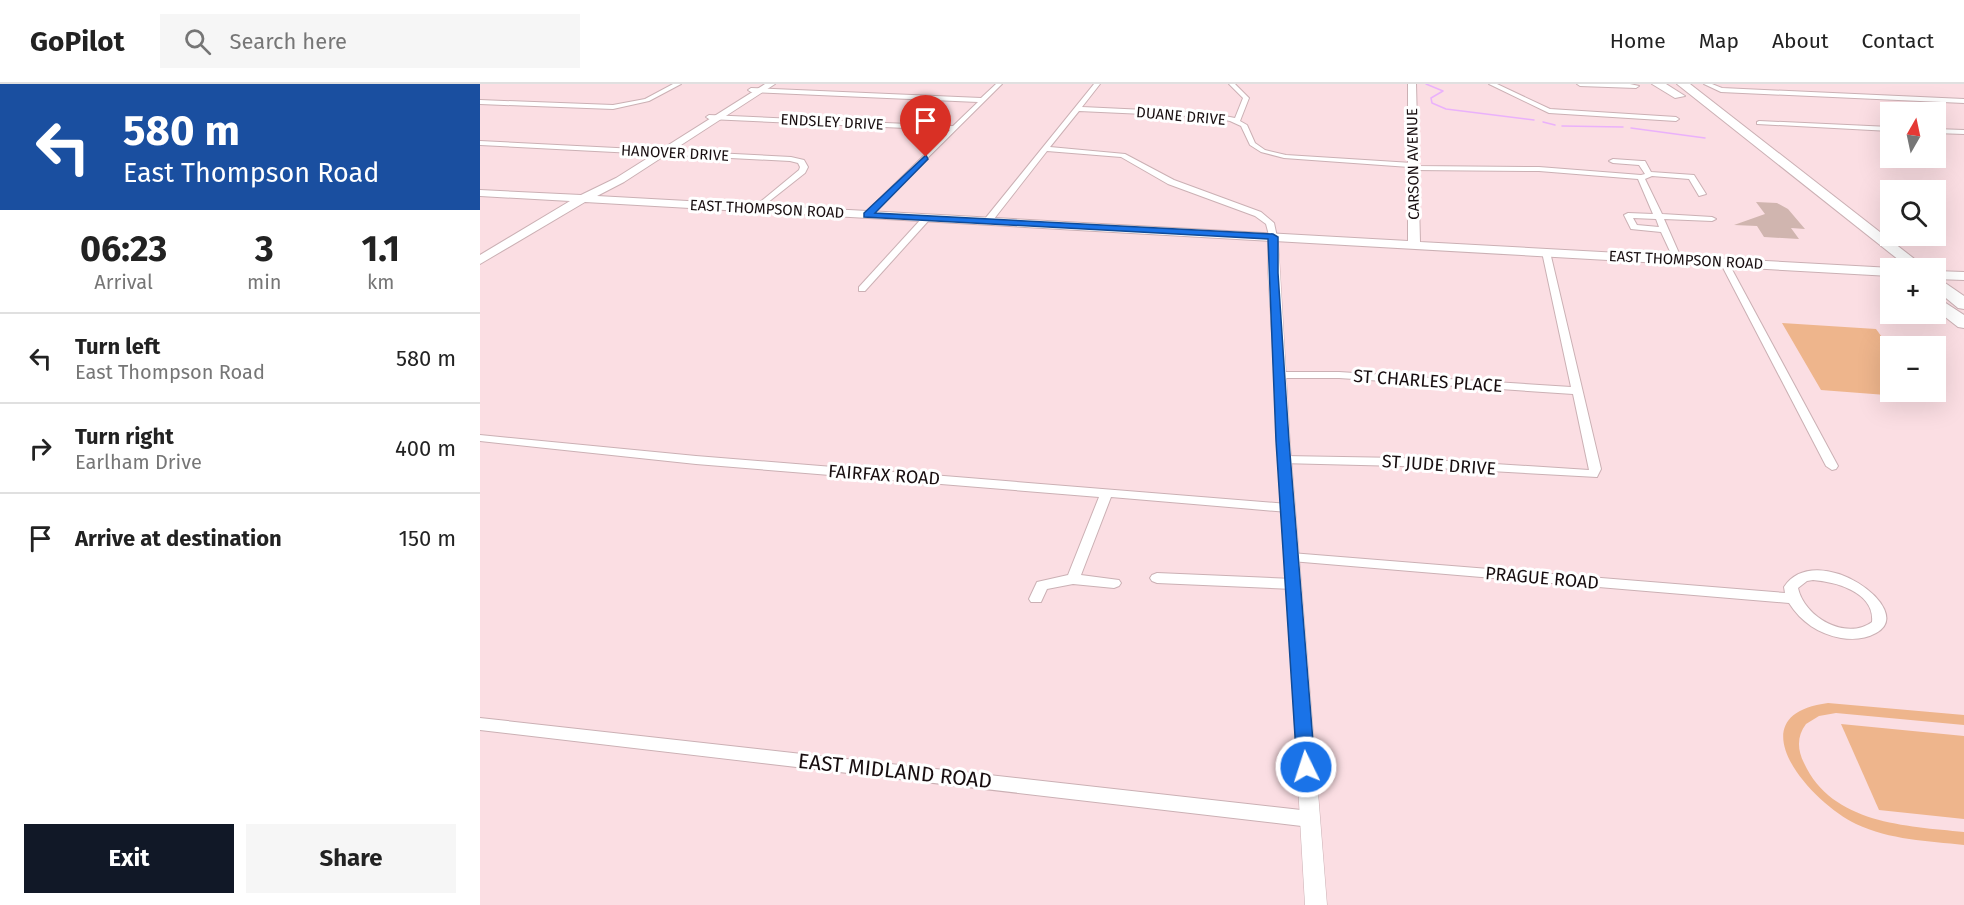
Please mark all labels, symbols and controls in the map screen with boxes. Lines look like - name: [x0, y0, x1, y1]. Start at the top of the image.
- search box: [160, 14, 580, 68]
- text: GoPilot: [30, 25, 124, 58]
- icon: search: [181, 25, 214, 58]
- text: Search here: [229, 28, 347, 55]
- text: Home: [1610, 28, 1666, 54]
- text: Map: [1699, 28, 1739, 54]
- text: About: [1772, 28, 1829, 54]
- text: Contact: [1862, 28, 1934, 54]
- pin: [900, 95, 951, 157]
- north arrow: [1880, 102, 1946, 168]
- map controls: [1880, 102, 1946, 402]
- street label: DUANE DRIVE: [1135, 103, 1227, 129]
- icon: arrive: [909, 104, 942, 137]
- text: 580 m: [123, 106, 240, 156]
- icon: left: [24, 108, 102, 186]
- street label: CARSON AVENUE: [1403, 108, 1423, 220]
- street label: ENDSLEY DRIVE: [780, 110, 884, 134]
- street label: HANOVER DRIVE: [620, 141, 730, 165]
- text: East Thompson Road: [123, 157, 379, 189]
- button: search: [1880, 180, 1946, 246]
- street label: EAST THOMPSON ROAD: [689, 196, 845, 222]
- text: 06:23: [80, 227, 167, 271]
- text: 3: [255, 227, 274, 271]
- text: 1.1: [362, 227, 400, 271]
- street label: EAST THOMPSON ROAD: [1608, 247, 1764, 273]
- button: +: [1880, 258, 1946, 324]
- text: Arrival: [94, 270, 153, 294]
- text: min: [247, 270, 282, 294]
- text: km: [367, 270, 394, 294]
- text: Turn left: [75, 333, 160, 360]
- button: −: [1880, 336, 1946, 402]
- icon: left: [24, 342, 57, 375]
- text: 580 m: [396, 345, 456, 372]
- text: East Thompson Road: [75, 360, 265, 384]
- street label: ST CHARLES PLACE: [1353, 365, 1503, 397]
- text: Turn right: [75, 423, 174, 450]
- icon: right: [24, 432, 57, 465]
- text: 400 m: [395, 435, 456, 462]
- text: Earlham Drive: [75, 450, 202, 474]
- street label: ST JUDE DRIVE: [1381, 450, 1497, 480]
- street label: FAIRFAX ROAD: [827, 460, 941, 490]
- icon: arrive: [24, 522, 57, 555]
- text: Arrive at destination: [75, 525, 282, 552]
- text: 150 m: [398, 525, 456, 552]
- street label: PRAGUE ROAD: [1484, 562, 1600, 594]
- position arrow: [1274, 735, 1338, 799]
- street label: EAST MIDLAND ROAD: [797, 748, 993, 794]
- button: Exit: [24, 824, 234, 893]
- button: Share: [246, 824, 456, 893]

